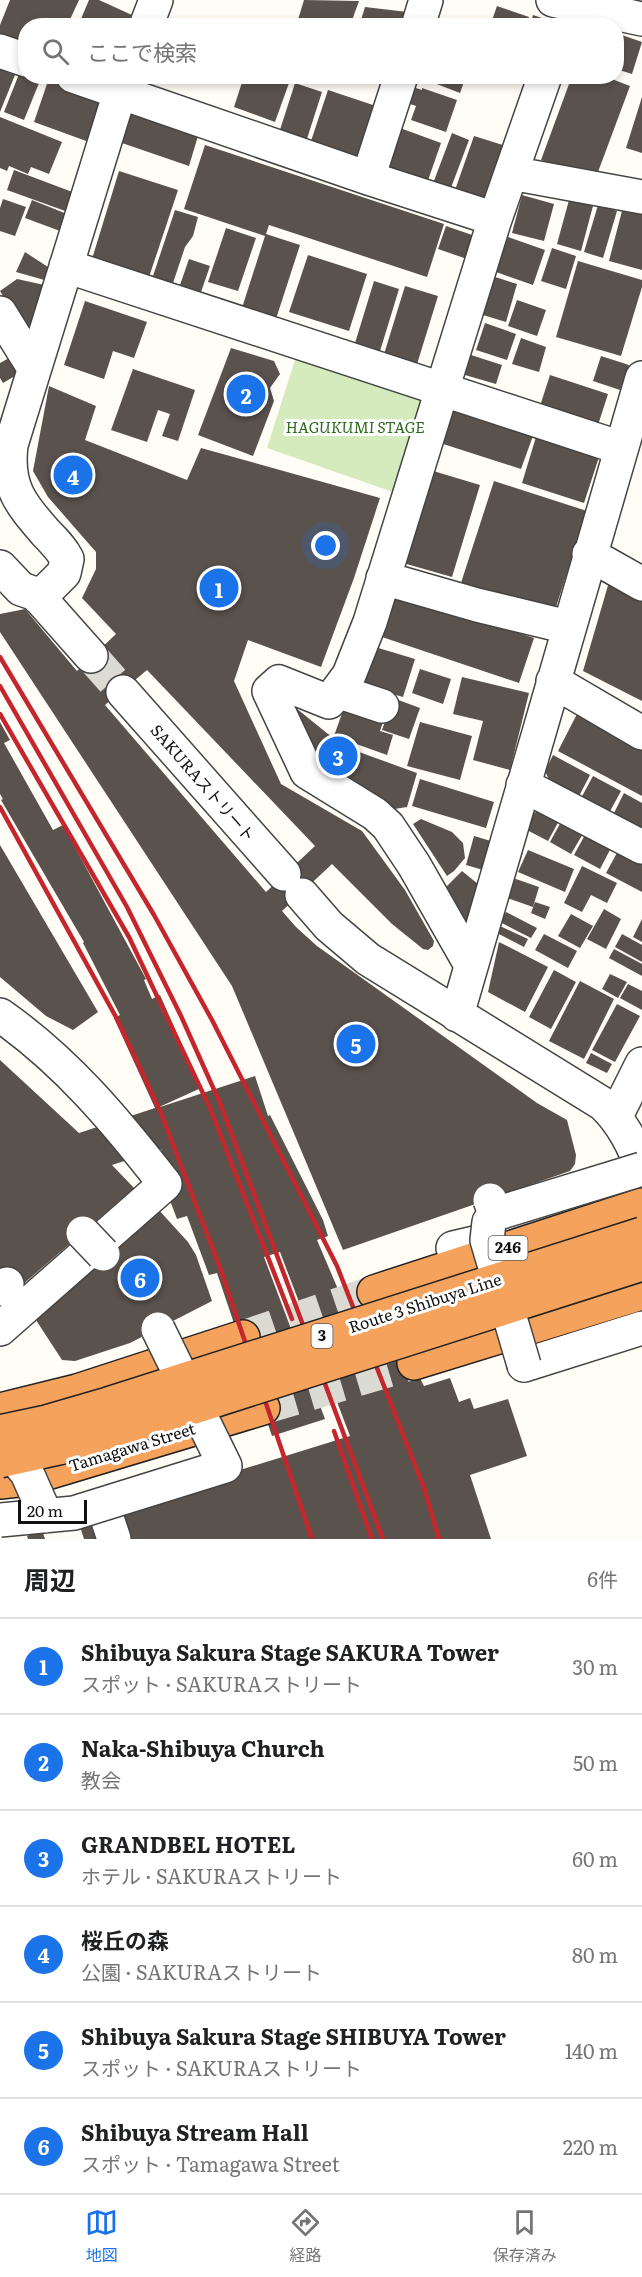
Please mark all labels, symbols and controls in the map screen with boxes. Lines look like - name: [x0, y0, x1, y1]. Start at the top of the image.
- search box: [18, 18, 624, 84]
- icon: search: [39, 35, 72, 68]
- text: ここで検索: [87, 35, 197, 68]
- pin: 2: [226, 372, 266, 416]
- park label: HAGUKUMI STAGE: [286, 414, 424, 438]
- pin: 4: [54, 452, 92, 498]
- your location: [311, 531, 340, 560]
- pin: 1: [200, 566, 238, 610]
- street label: SAKURAストリート: [146, 718, 262, 846]
- pin: 3: [318, 734, 358, 778]
- pin: 5: [336, 1022, 376, 1066]
- road number: 246: [488, 1236, 528, 1260]
- pin: 6: [120, 1256, 160, 1300]
- street label: Route 3 Shibuya Line: [345, 1266, 504, 1338]
- road number: 3: [312, 1324, 332, 1348]
- street label: Tamagawa Street: [65, 1415, 199, 1477]
- scale bar: [18, 1497, 87, 1524]
- text: 20 m: [27, 1498, 63, 1522]
- text: 周辺: [24, 1559, 76, 1598]
- text: 6件: [587, 1563, 618, 1593]
- text: Shibuya Sakura Stage SAKURA Tower: [81, 1635, 499, 1668]
- text: 1: [39, 1651, 48, 1681]
- text: 30 m: [572, 1651, 618, 1681]
- text: スポット · SAKURAストリート: [81, 1668, 362, 1698]
- text: Naka-Shibuya Church: [81, 1731, 325, 1764]
- text: 2: [38, 1747, 49, 1777]
- text: 50 m: [573, 1747, 618, 1777]
- text: 教会: [81, 1764, 121, 1794]
- text: GRANDBEL HOTEL: [81, 1827, 296, 1860]
- text: 3: [38, 1843, 49, 1873]
- text: 60 m: [572, 1843, 618, 1873]
- text: ホテル · SAKURAストリート: [81, 1860, 342, 1890]
- text: 桜丘の森: [81, 1923, 169, 1956]
- text: 4: [37, 1939, 50, 1969]
- text: 80 m: [572, 1939, 618, 1969]
- text: 公園 · SAKURAストリート: [81, 1956, 322, 1986]
- text: Shibuya Sakura Stage SHIBUYA Tower: [81, 2019, 506, 2052]
- text: 5: [38, 2035, 49, 2065]
- text: 140 m: [565, 2035, 618, 2065]
- text: スポット · SAKURAストリート: [81, 2052, 362, 2082]
- text: Shibuya Stream Hall: [81, 2115, 309, 2148]
- text: 6: [38, 2131, 49, 2161]
- text: 220 m: [563, 2131, 618, 2161]
- text: スポット · Tamagawa Street: [81, 2148, 340, 2178]
- tab: 地図: [85, 2206, 118, 2266]
- tab: 経路: [289, 2206, 322, 2266]
- tab: 保存済み: [493, 2206, 557, 2266]

